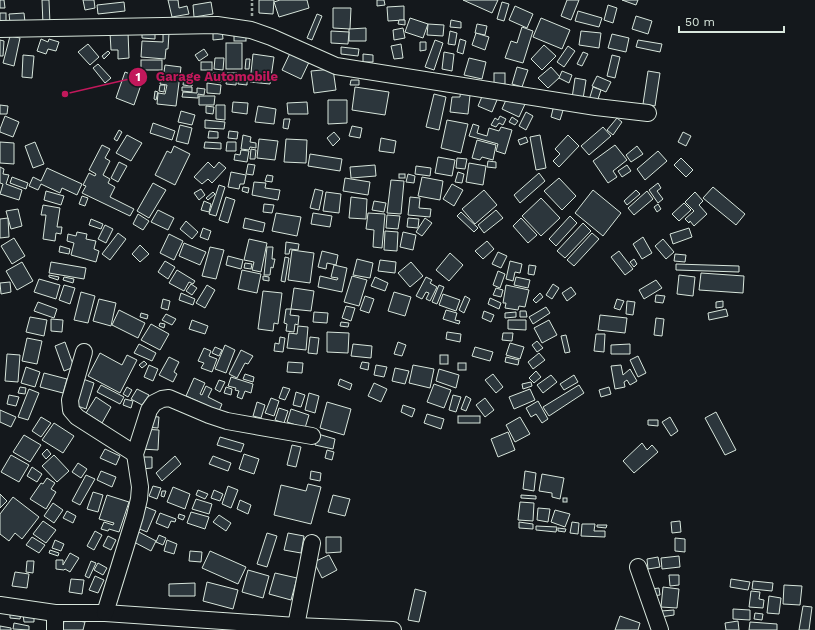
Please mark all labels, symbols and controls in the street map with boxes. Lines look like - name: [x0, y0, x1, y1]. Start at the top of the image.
- scale bar: [679, 8, 784, 34]
- text: 50 m: [685, 15, 715, 29]
- callout: Garage Automobile: [128, 64, 287, 89]
- text: Garage Automobile: [156, 69, 279, 84]
- text: 1: [135, 70, 141, 84]

